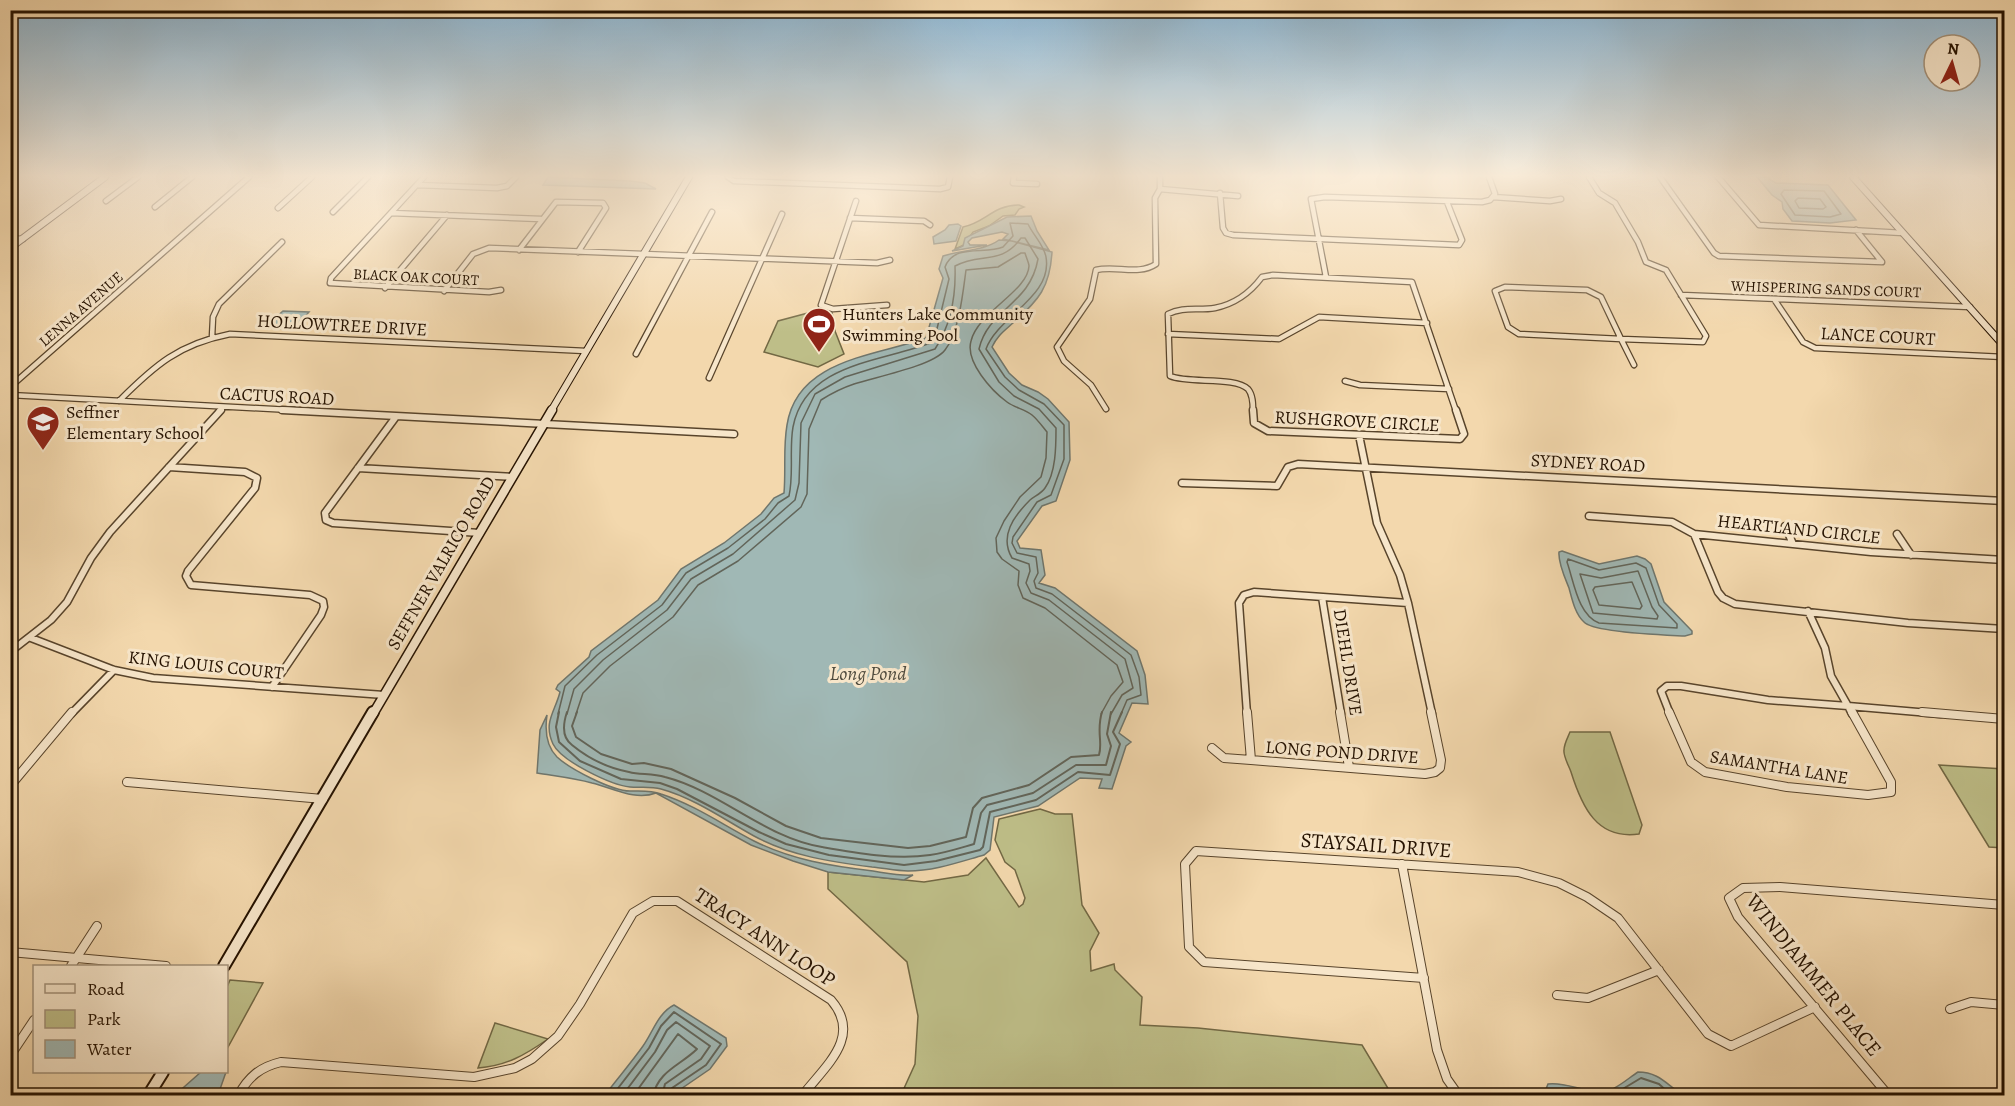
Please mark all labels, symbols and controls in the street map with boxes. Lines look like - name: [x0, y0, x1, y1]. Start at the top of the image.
- north arrow: [1922, 33, 1982, 93]
- text: N: [1946, 38, 1960, 61]
- street label: BLACK OAK COURT: [353, 264, 480, 290]
- street label: LENNA AVENUE: [35, 267, 127, 351]
- street label: WHISPERING SANDS COURT: [1730, 276, 1922, 302]
- place label: Hunters Lake Community Swimming Pool: [842, 302, 1034, 347]
- sports icon: Hunters Lake Community Swimming Pool: [801, 306, 837, 353]
- street label: HOLLOWTREE DRIVE: [256, 309, 428, 341]
- street label: LANCE COURT: [1820, 321, 1936, 351]
- street label: CACTUS ROAD: [219, 381, 335, 411]
- place label: Seffner Elementary School: [66, 400, 204, 445]
- school or university icon: Seffner Elementary School: [25, 404, 61, 451]
- street label: RUSHGROVE CIRCLE: [1274, 405, 1440, 437]
- street label: SYDNEY ROAD: [1530, 448, 1646, 478]
- street label: SEFFNER VALRICO ROAD: [381, 472, 501, 654]
- street label: HEARTLAND CIRCLE: [1716, 508, 1882, 550]
- street label: DIEHL DRIVE: [1328, 607, 1368, 717]
- street label: KING LOUIS COURT: [127, 645, 285, 685]
- water label: Long Pond: [830, 660, 907, 687]
- street label: LONG POND DRIVE: [1265, 735, 1419, 769]
- street label: SAMANTHA LANE: [1708, 744, 1850, 790]
- street label: STAYSAIL DRIVE: [1300, 826, 1452, 864]
- street label: TRACY ANN LOOP: [689, 881, 841, 993]
- street label: WINDJAMMER PLACE: [1739, 887, 1888, 1062]
- legend: [33, 965, 228, 1073]
- text: Road: [87, 977, 125, 1001]
- text: Park: [87, 1007, 121, 1031]
- text: Water: [86, 1037, 132, 1061]

